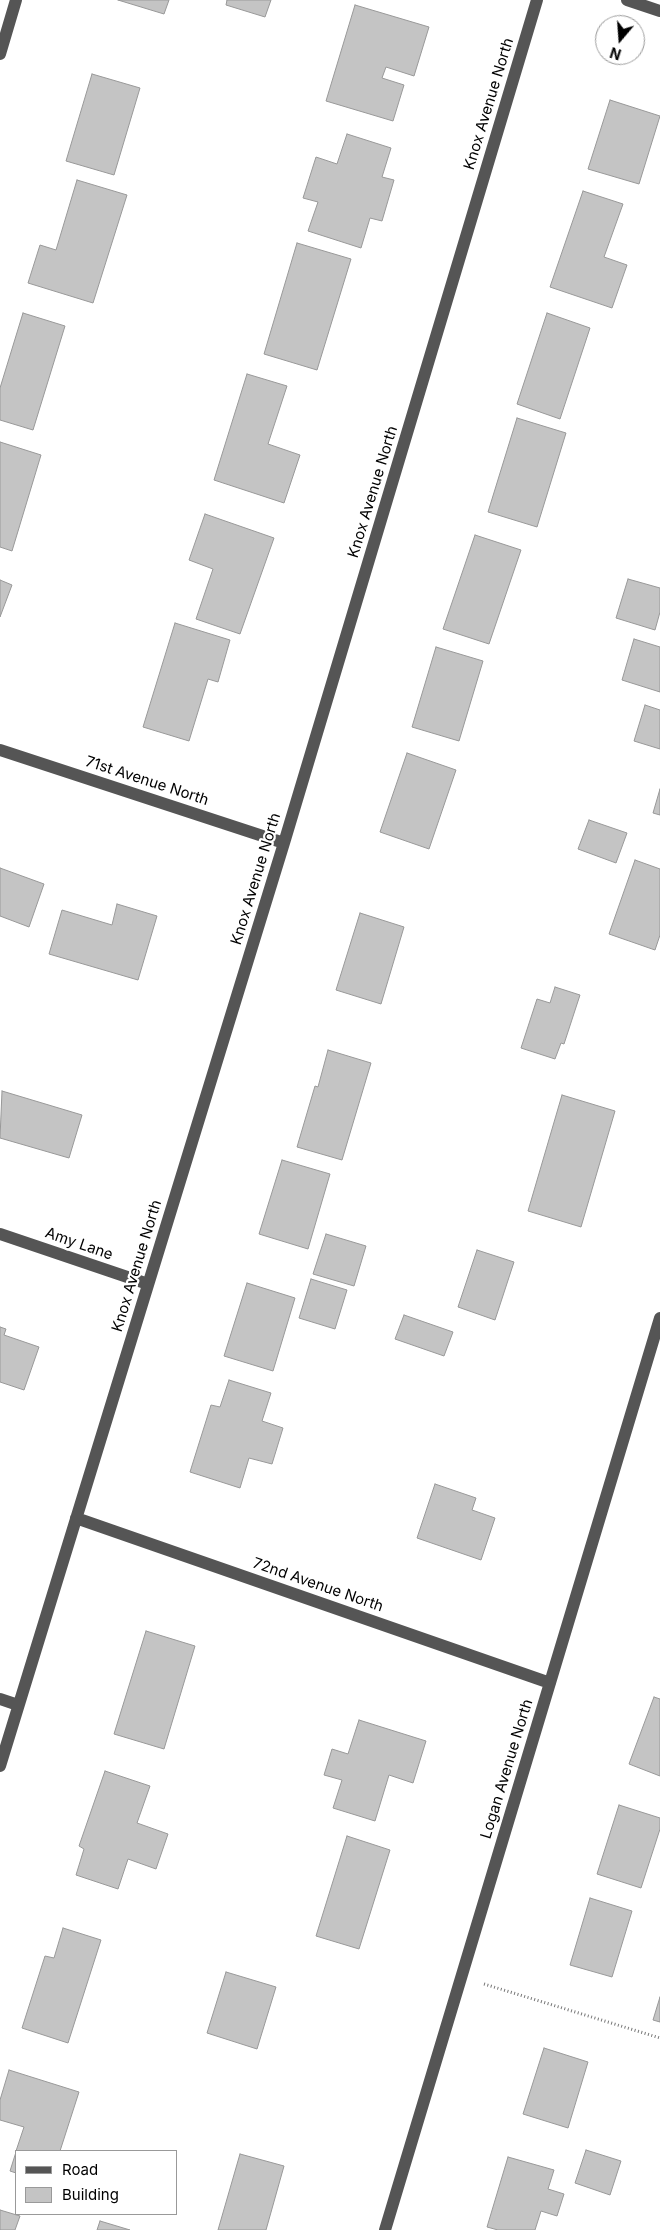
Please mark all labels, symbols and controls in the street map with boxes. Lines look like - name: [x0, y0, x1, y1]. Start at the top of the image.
- north arrow: [595, 15, 645, 65]
- street label: Knox Avenue North: [460, 36, 518, 172]
- text: N: [608, 44, 623, 64]
- street label: Knox Avenue North: [344, 424, 402, 560]
- street label: 71st Avenue North: [83, 753, 211, 809]
- street label: Knox Avenue North: [227, 811, 285, 947]
- street label: Knox Avenue North: [108, 1198, 166, 1334]
- street label: Amy Lane: [43, 1224, 115, 1264]
- street label: 72nd Avenue North: [250, 1554, 386, 1616]
- street label: Logan Avenue North: [477, 1697, 537, 1841]
- legend: [15, 2150, 178, 2215]
- text: Road: [62, 2160, 98, 2179]
- text: Building: [62, 2185, 119, 2204]

